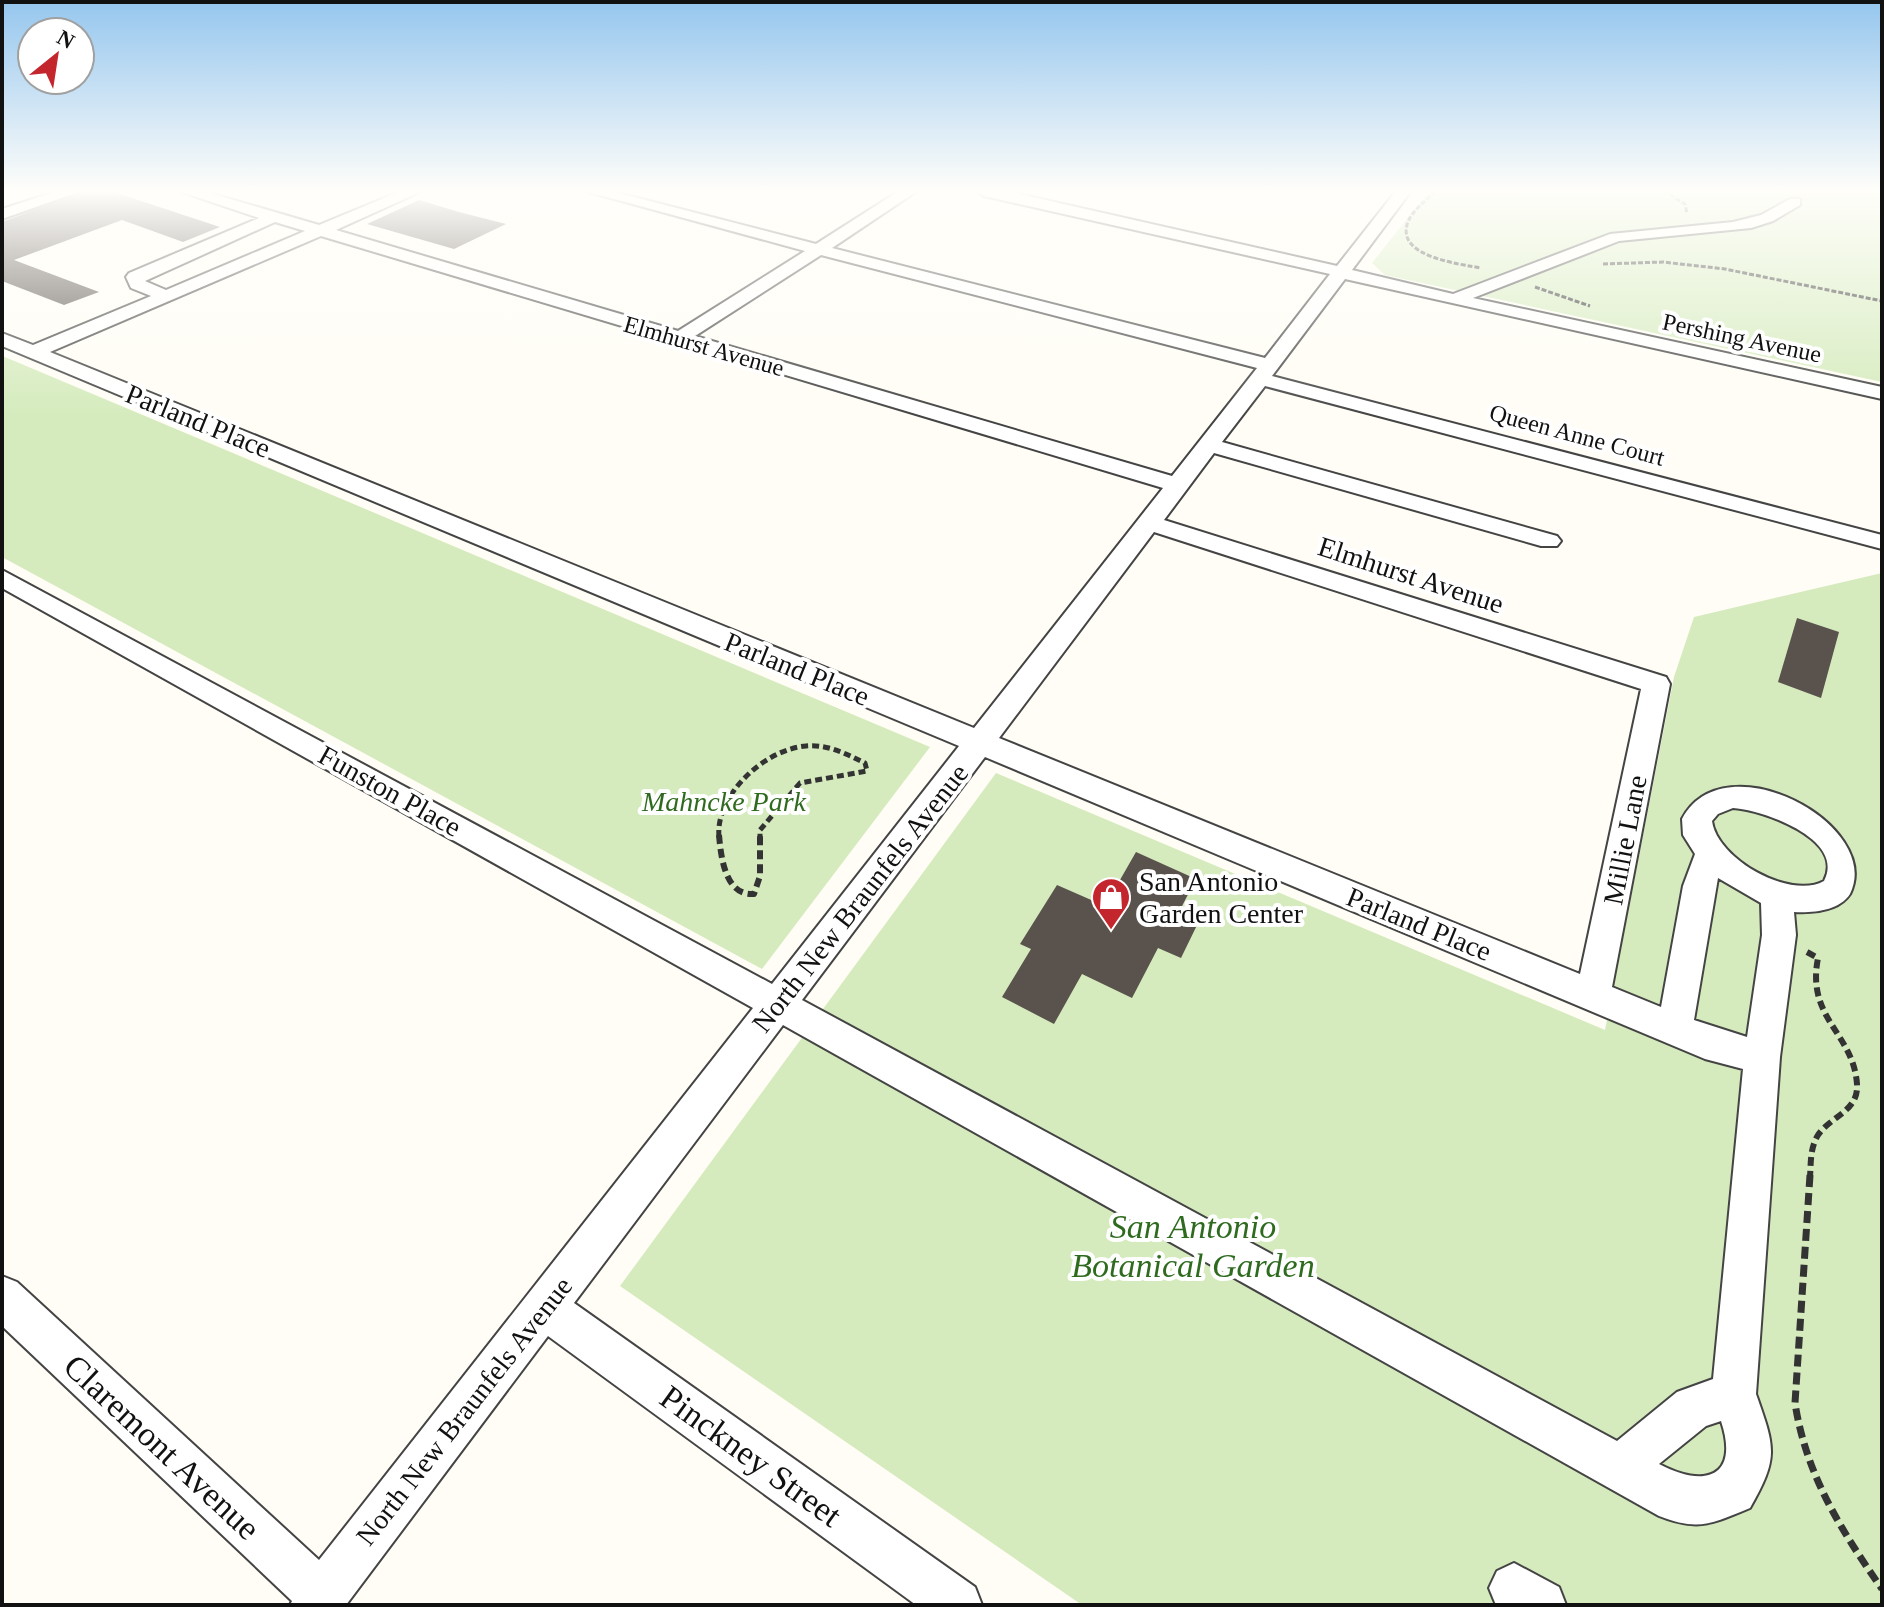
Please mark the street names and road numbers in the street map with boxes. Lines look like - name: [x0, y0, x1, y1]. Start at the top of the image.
- street label: Pershing Avenue: [1660, 308, 1824, 368]
- street label: Elmhurst Avenue: [621, 311, 787, 381]
- street label: Parland Place: [121, 378, 275, 464]
- street label: Queen Anne Court: [1487, 399, 1668, 471]
- street label: Elmhurst Avenue: [1314, 530, 1508, 620]
- street label: Parland Place: [720, 626, 874, 712]
- street label: Funston Place: [313, 739, 467, 843]
- street label: North New Braunfels Avenue: [746, 758, 974, 1038]
- street label: Millie Lane: [1597, 773, 1653, 907]
- street label: Parland Place: [1342, 881, 1496, 967]
- street label: North New Braunfels Avenue: [350, 1271, 578, 1551]
- street label: Claremont Avenue: [57, 1347, 267, 1547]
- street label: Pinckney Street: [653, 1378, 849, 1534]

